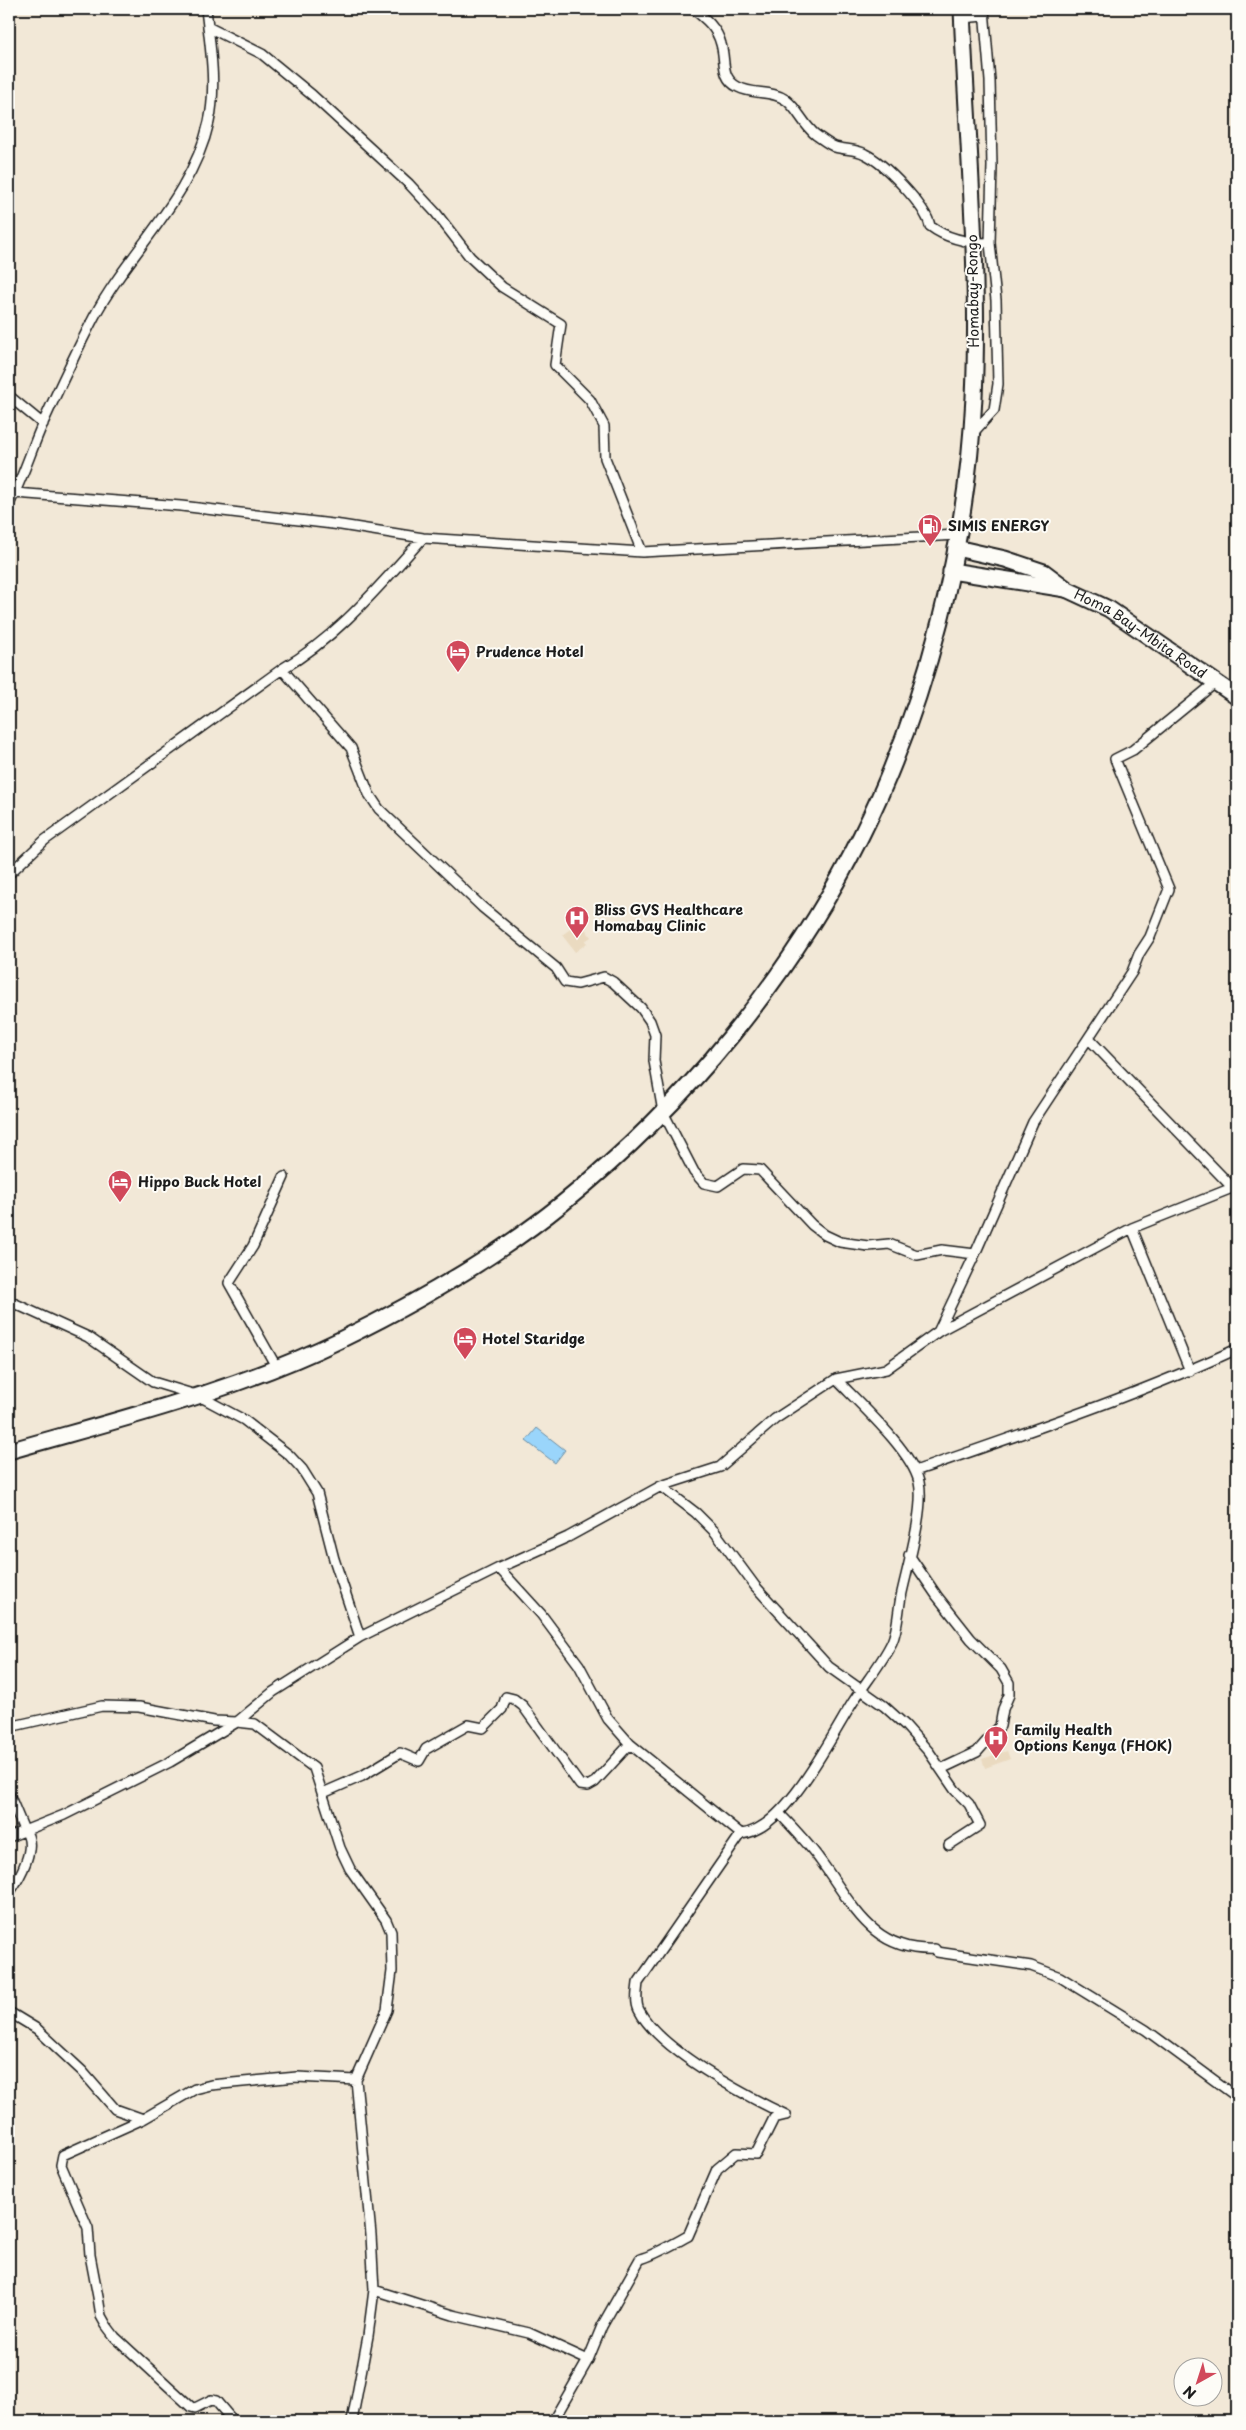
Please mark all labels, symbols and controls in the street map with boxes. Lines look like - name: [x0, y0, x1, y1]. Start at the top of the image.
- street label: Homabay-Rongo: [961, 234, 984, 348]
- fuel station icon: SIMIS ENERGY: [917, 513, 943, 547]
- place label: SIMIS ENERGY: [948, 515, 1050, 536]
- street label: Homa Bay-Mbita Road: [1071, 583, 1211, 683]
- hotel icon: Prudence Hotel: [445, 639, 471, 673]
- place label: Prudence Hotel: [476, 641, 584, 662]
- place label: Bliss GVS Healthcare Homabay Clinic: [594, 899, 743, 936]
- hospital icon: Bliss GVS Healthcare Homabay Clinic: [564, 905, 590, 939]
- hotel icon: Hippo Buck Hotel: [107, 1169, 133, 1203]
- place label: Hippo Buck Hotel: [138, 1171, 261, 1192]
- hotel icon: Hotel Staridge: [452, 1326, 478, 1360]
- place label: Hotel Staridge: [482, 1328, 585, 1349]
- place label: Family Health Options Kenya (FHOK): [1014, 1719, 1172, 1756]
- hospital icon: Family Health Options Kenya (FHOK): [983, 1725, 1009, 1759]
- north arrow: [1174, 2358, 1224, 2408]
- text: N: [1179, 2381, 1200, 2404]

